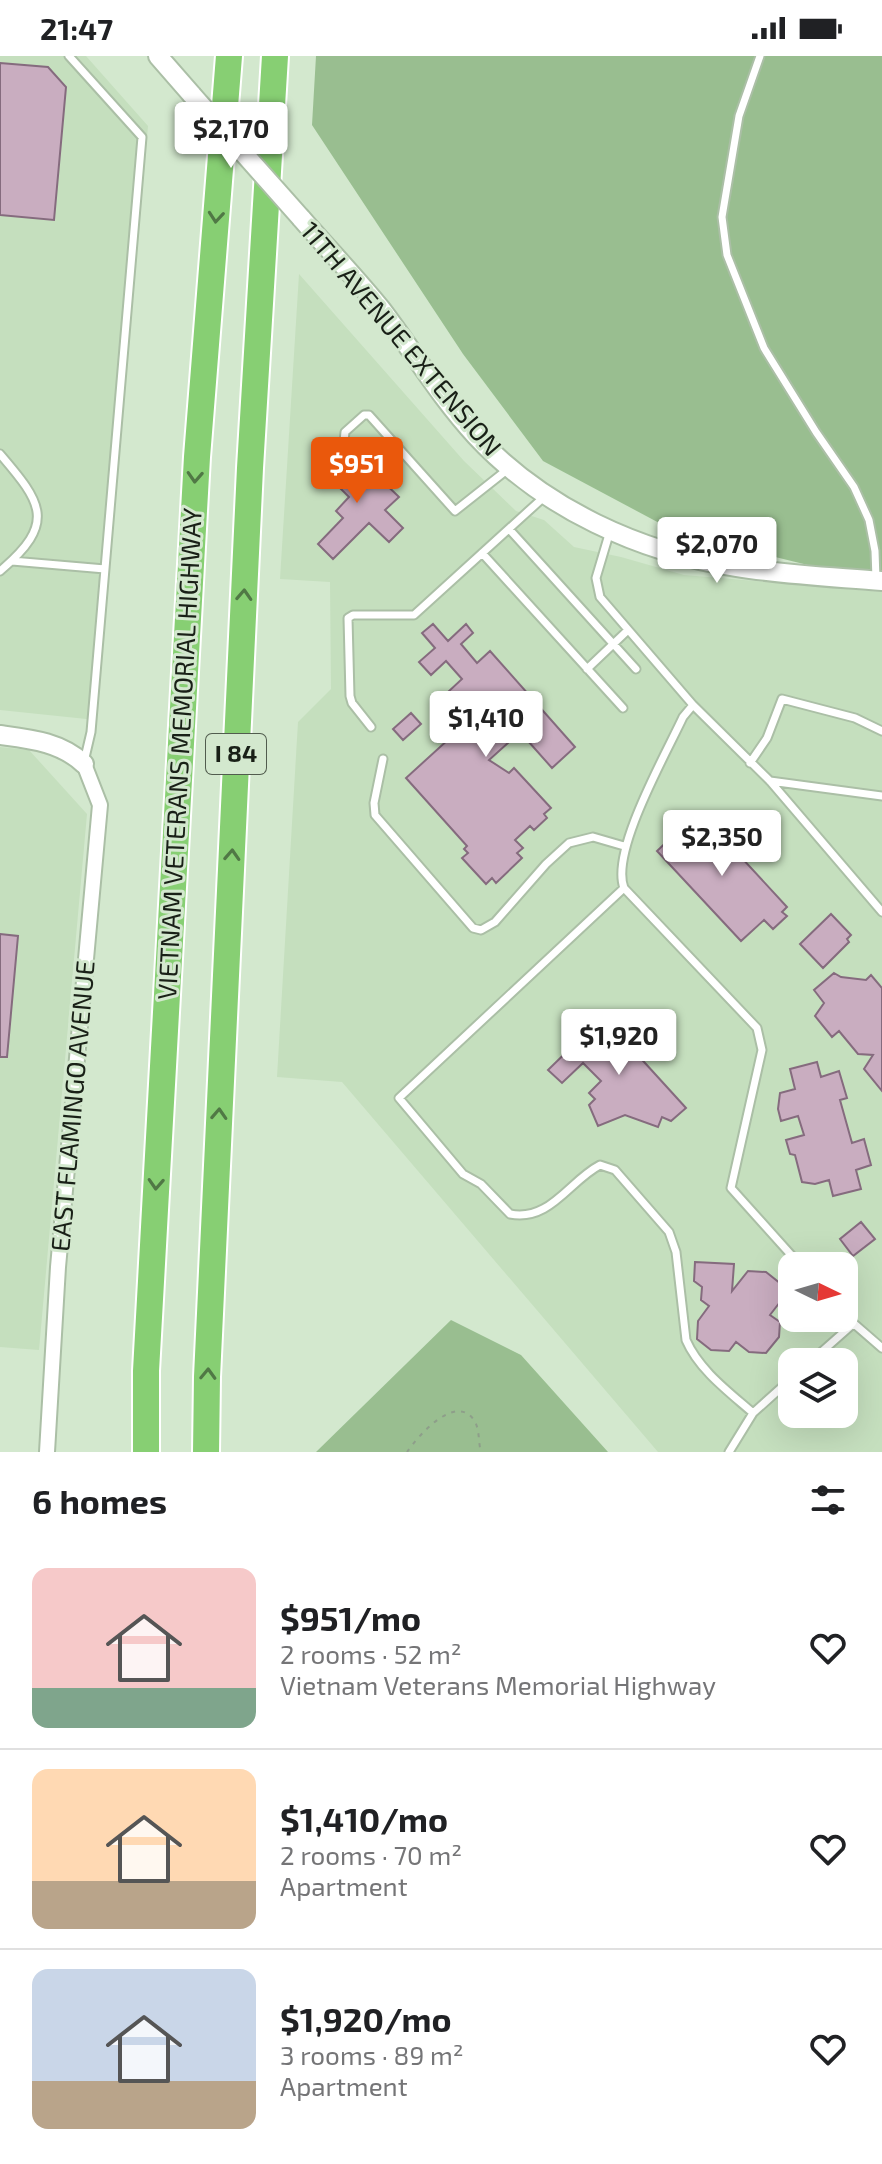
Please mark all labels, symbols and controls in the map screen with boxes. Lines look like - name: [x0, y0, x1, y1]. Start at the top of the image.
- text: 21:47: [40, 10, 113, 46]
- pin: $2,170: [166, 102, 296, 170]
- text: $2,170: [193, 112, 269, 143]
- one-way arrow: [208, 211, 225, 224]
- street label: 11TH AVENUE EXTENSION: [295, 215, 509, 461]
- pin: $951: [310, 437, 404, 505]
- text: $951: [329, 447, 385, 478]
- one-way arrow: [187, 471, 204, 484]
- street label: VIETNAM VETERANS MEMORIAL HIGHWAY: [150, 507, 207, 1001]
- pin: $2,070: [652, 517, 782, 585]
- text: $2,070: [675, 527, 759, 558]
- one-way arrow: [235, 588, 252, 601]
- pin: $1,410: [421, 691, 551, 759]
- text: $1,410: [448, 701, 524, 732]
- road number: I 84: [206, 734, 266, 774]
- pin: $2,350: [657, 810, 787, 878]
- text: $2,350: [681, 820, 763, 851]
- one-way arrow: [223, 848, 240, 861]
- street label: EAST FLAMINGO AVENUE: [43, 959, 100, 1253]
- pin: $1,920: [554, 1009, 684, 1077]
- text: $1,920: [579, 1019, 659, 1050]
- one-way arrow: [211, 1107, 228, 1120]
- one-way arrow: [148, 1178, 165, 1191]
- north arrow: [778, 1252, 858, 1332]
- map controls: [778, 1252, 858, 1428]
- button: layers: [778, 1348, 858, 1428]
- one-way arrow: [199, 1367, 216, 1380]
- icon: filters: [806, 1478, 850, 1522]
- text: 6 homes: [32, 1480, 167, 1521]
- text: $951/mo: [280, 1597, 421, 1638]
- icon: home: [96, 1600, 192, 1696]
- icon: heart: [806, 1626, 850, 1670]
- text: 2 rooms · 52 m²: [280, 1638, 462, 1669]
- text: Vietnam Veterans Memorial Highway: [280, 1669, 716, 1700]
- text: $1,410/mo: [280, 1798, 448, 1839]
- icon: home: [96, 1801, 192, 1897]
- icon: heart: [806, 1827, 850, 1871]
- text: 2 rooms · 70 m²: [280, 1839, 462, 1870]
- text: Apartment: [280, 1870, 408, 1901]
- text: $1,920/mo: [280, 1998, 452, 2039]
- icon: home: [96, 2001, 192, 2097]
- icon: heart: [806, 2027, 850, 2071]
- text: 3 rooms · 89 m²: [280, 2039, 464, 2070]
- text: Apartment: [280, 2070, 408, 2101]

